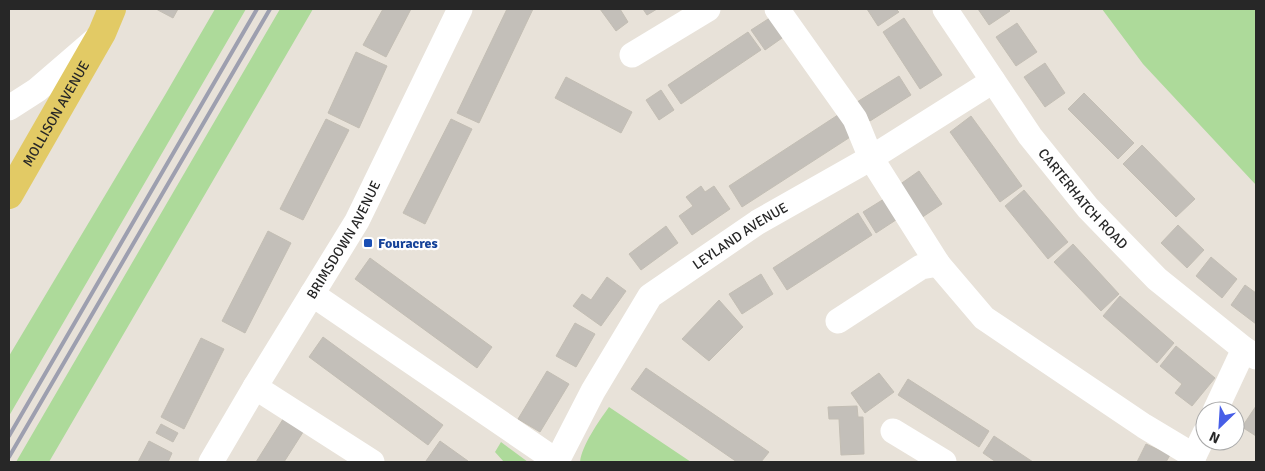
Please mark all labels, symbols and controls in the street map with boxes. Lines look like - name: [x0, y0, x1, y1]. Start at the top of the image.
- street label: MOLLISON AVENUE: [19, 58, 93, 170]
- street label: CARTERHATCH ROAD: [1034, 145, 1131, 253]
- street label: BRIMSDOWN AVENUE: [303, 178, 384, 302]
- street label: LEYLAND AVENUE: [690, 199, 791, 273]
- place label: Fouracres: [378, 235, 438, 252]
- marker: Fouracres: [362, 237, 374, 249]
- north arrow: [1195, 401, 1245, 451]
- text: N: [1207, 428, 1223, 447]

